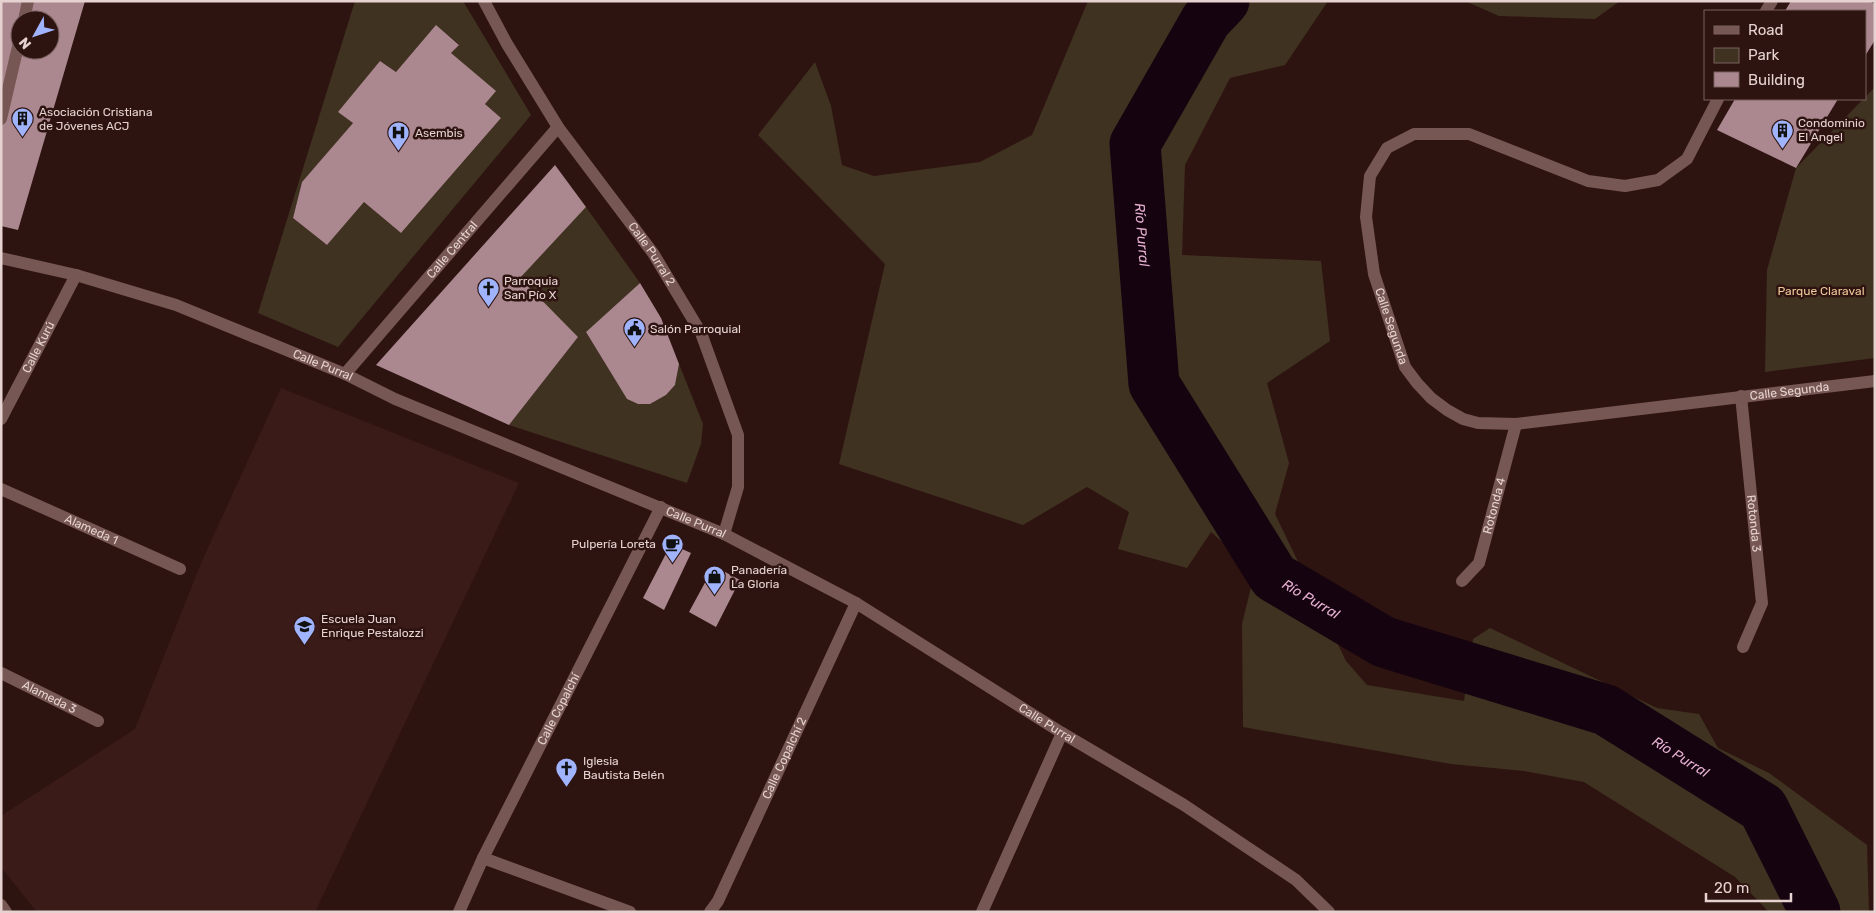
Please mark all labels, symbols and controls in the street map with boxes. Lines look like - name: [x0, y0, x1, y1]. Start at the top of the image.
- north arrow: [10, 10, 60, 60]
- legend: [1704, 10, 1866, 100]
- text: Road: [1748, 21, 1784, 39]
- text: N: [16, 34, 35, 52]
- text: Park: [1748, 46, 1779, 64]
- text: Building: [1748, 71, 1805, 89]
- place label: Asociación Cristiana de Jóvenes ACJ: [39, 105, 153, 133]
- building icon: Asociación Cristiana de Jóvenes ACJ: [11, 107, 35, 138]
- place label: Condominio El Angel: [1798, 116, 1865, 144]
- building icon: Condominio El Angel: [1770, 118, 1794, 149]
- hospital icon: Asembis: [387, 121, 411, 152]
- place label: Asembis: [415, 126, 463, 140]
- water label: Río Purral: [1131, 202, 1153, 268]
- street label: Calle Central: [424, 218, 481, 281]
- street label: Calle Purral 2: [625, 219, 678, 288]
- place label: Parroquia San Pío X: [504, 274, 558, 302]
- church icon: Parroquia San Pío X: [476, 276, 500, 307]
- park label: Parque Claraval: [1777, 284, 1865, 298]
- street label: Calle Segunda: [1372, 286, 1411, 366]
- public building icon: Salón Parroquial: [622, 317, 646, 348]
- street label: Calle Kurú: [19, 319, 58, 375]
- place label: Salón Parroquial: [650, 322, 741, 336]
- street label: Calle Purral: [291, 346, 355, 384]
- street label: Calle Segunda: [1749, 380, 1830, 403]
- street label: Rotonda 4: [1480, 476, 1509, 535]
- street label: Rotonda 3: [1744, 494, 1764, 553]
- street label: Calle Purral: [664, 504, 729, 541]
- street label: Alameda 1: [63, 511, 120, 547]
- cafe icon: Pulpería Loreta: [660, 532, 684, 563]
- place label: Pulpería Loreta: [571, 537, 656, 551]
- place label: Panadería La Gloria: [731, 563, 787, 591]
- shop icon: Panadería La Gloria: [703, 565, 727, 596]
- water label: Río Purral: [1279, 576, 1343, 623]
- place label: Escuela Juan Enrique Pestalozzi: [321, 612, 424, 640]
- school or university icon: Escuela Juan Enrique Pestalozzi: [293, 614, 317, 645]
- street label: Calle Copalchí: [534, 670, 583, 747]
- street label: Alameda 3: [20, 678, 79, 716]
- street label: Calle Purral: [1016, 701, 1078, 746]
- street label: Calle Copalchí 2: [759, 715, 809, 801]
- water label: Río Purral: [1649, 733, 1712, 781]
- place label: Iglesia Bautista Belén: [583, 754, 664, 782]
- church icon: Iglesia Bautista Belén: [555, 756, 579, 787]
- scale bar: [1706, 870, 1791, 902]
- text: 20 m: [1714, 879, 1749, 897]

